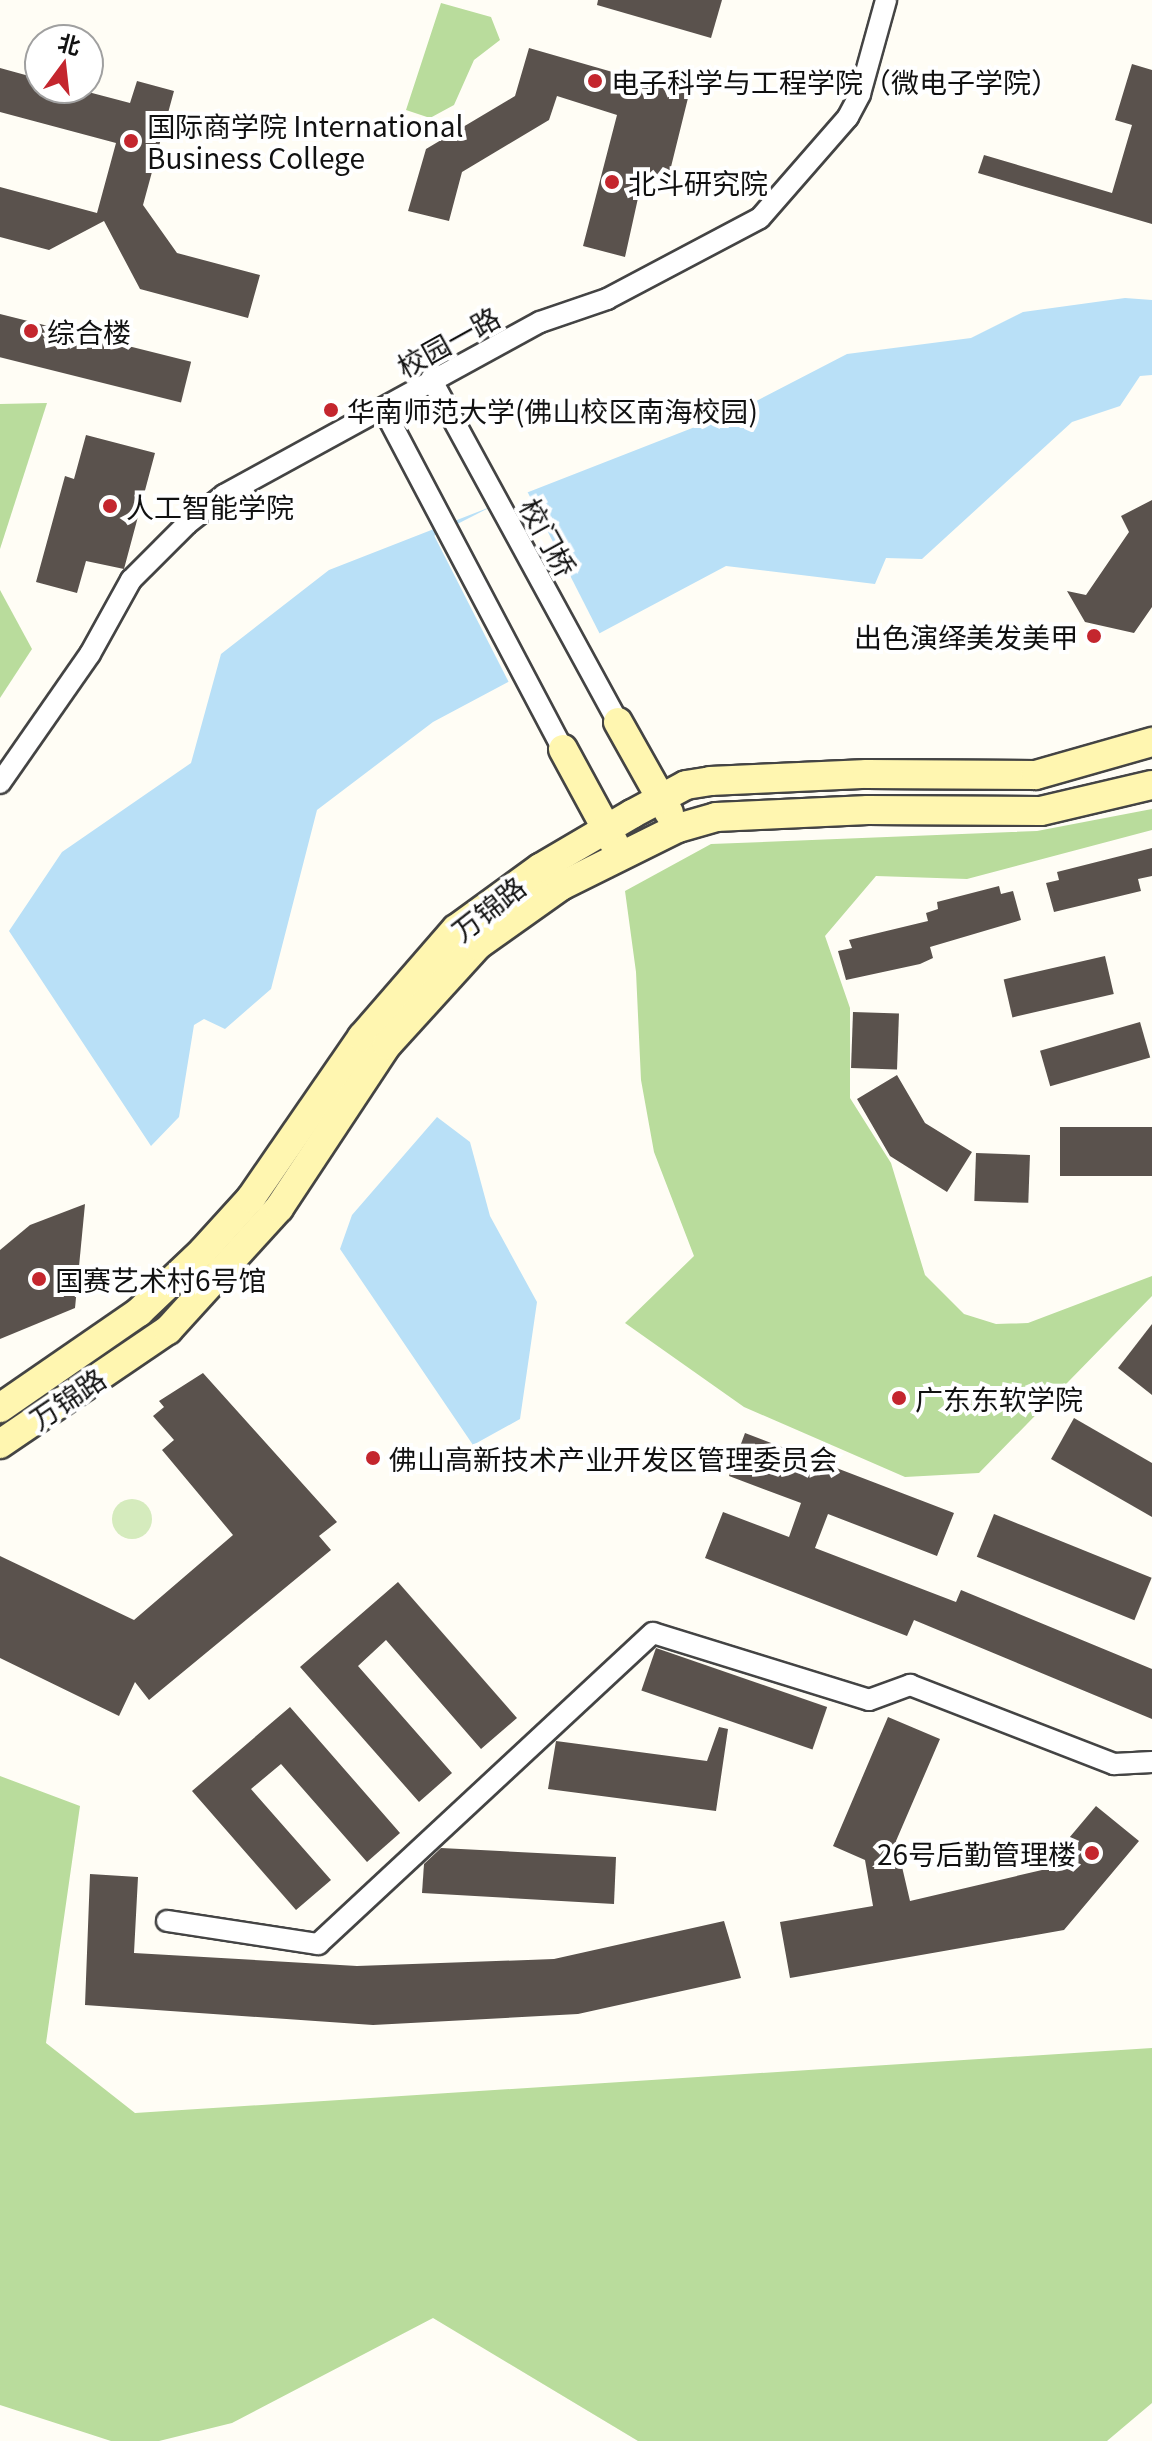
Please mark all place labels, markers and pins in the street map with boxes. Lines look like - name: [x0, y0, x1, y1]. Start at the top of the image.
- place label: 电子科学与工程学院（微电子学院）: [611, 64, 1059, 98]
- marker: 电子科学与工程学院（微电子学院）: [586, 72, 604, 90]
- place label: 国际商学院 International Business College: [147, 108, 463, 174]
- marker: 国际商学院 International Business College: [122, 132, 140, 150]
- place label: 北斗研究院: [628, 165, 768, 199]
- marker: 北斗研究院: [603, 173, 621, 191]
- place label: 综合楼: [47, 314, 131, 348]
- marker: 综合楼: [22, 322, 40, 340]
- place label: 华南师范大学(佛山校区南海校园): [347, 393, 758, 427]
- marker: 华南师范大学(佛山校区南海校园): [322, 401, 340, 419]
- place label: 人工智能学院: [126, 489, 294, 523]
- marker: 人工智能学院: [101, 497, 119, 515]
- place label: 出色演绎美发美甲: [854, 619, 1078, 653]
- marker: 出色演绎美发美甲: [1085, 627, 1103, 645]
- place label: 国赛艺术村6号馆: [55, 1262, 267, 1296]
- marker: 国赛艺术村6号馆: [30, 1270, 48, 1288]
- place label: 广东东软学院: [915, 1381, 1083, 1415]
- marker: 广东东软学院: [890, 1389, 908, 1407]
- place label: 佛山高新技术产业开发区管理委员会: [389, 1441, 837, 1475]
- marker: 佛山高新技术产业开发区管理委员会: [364, 1449, 382, 1467]
- place label: 26号后勤管理楼: [877, 1836, 1076, 1870]
- marker: 26号后勤管理楼: [1083, 1844, 1101, 1862]

